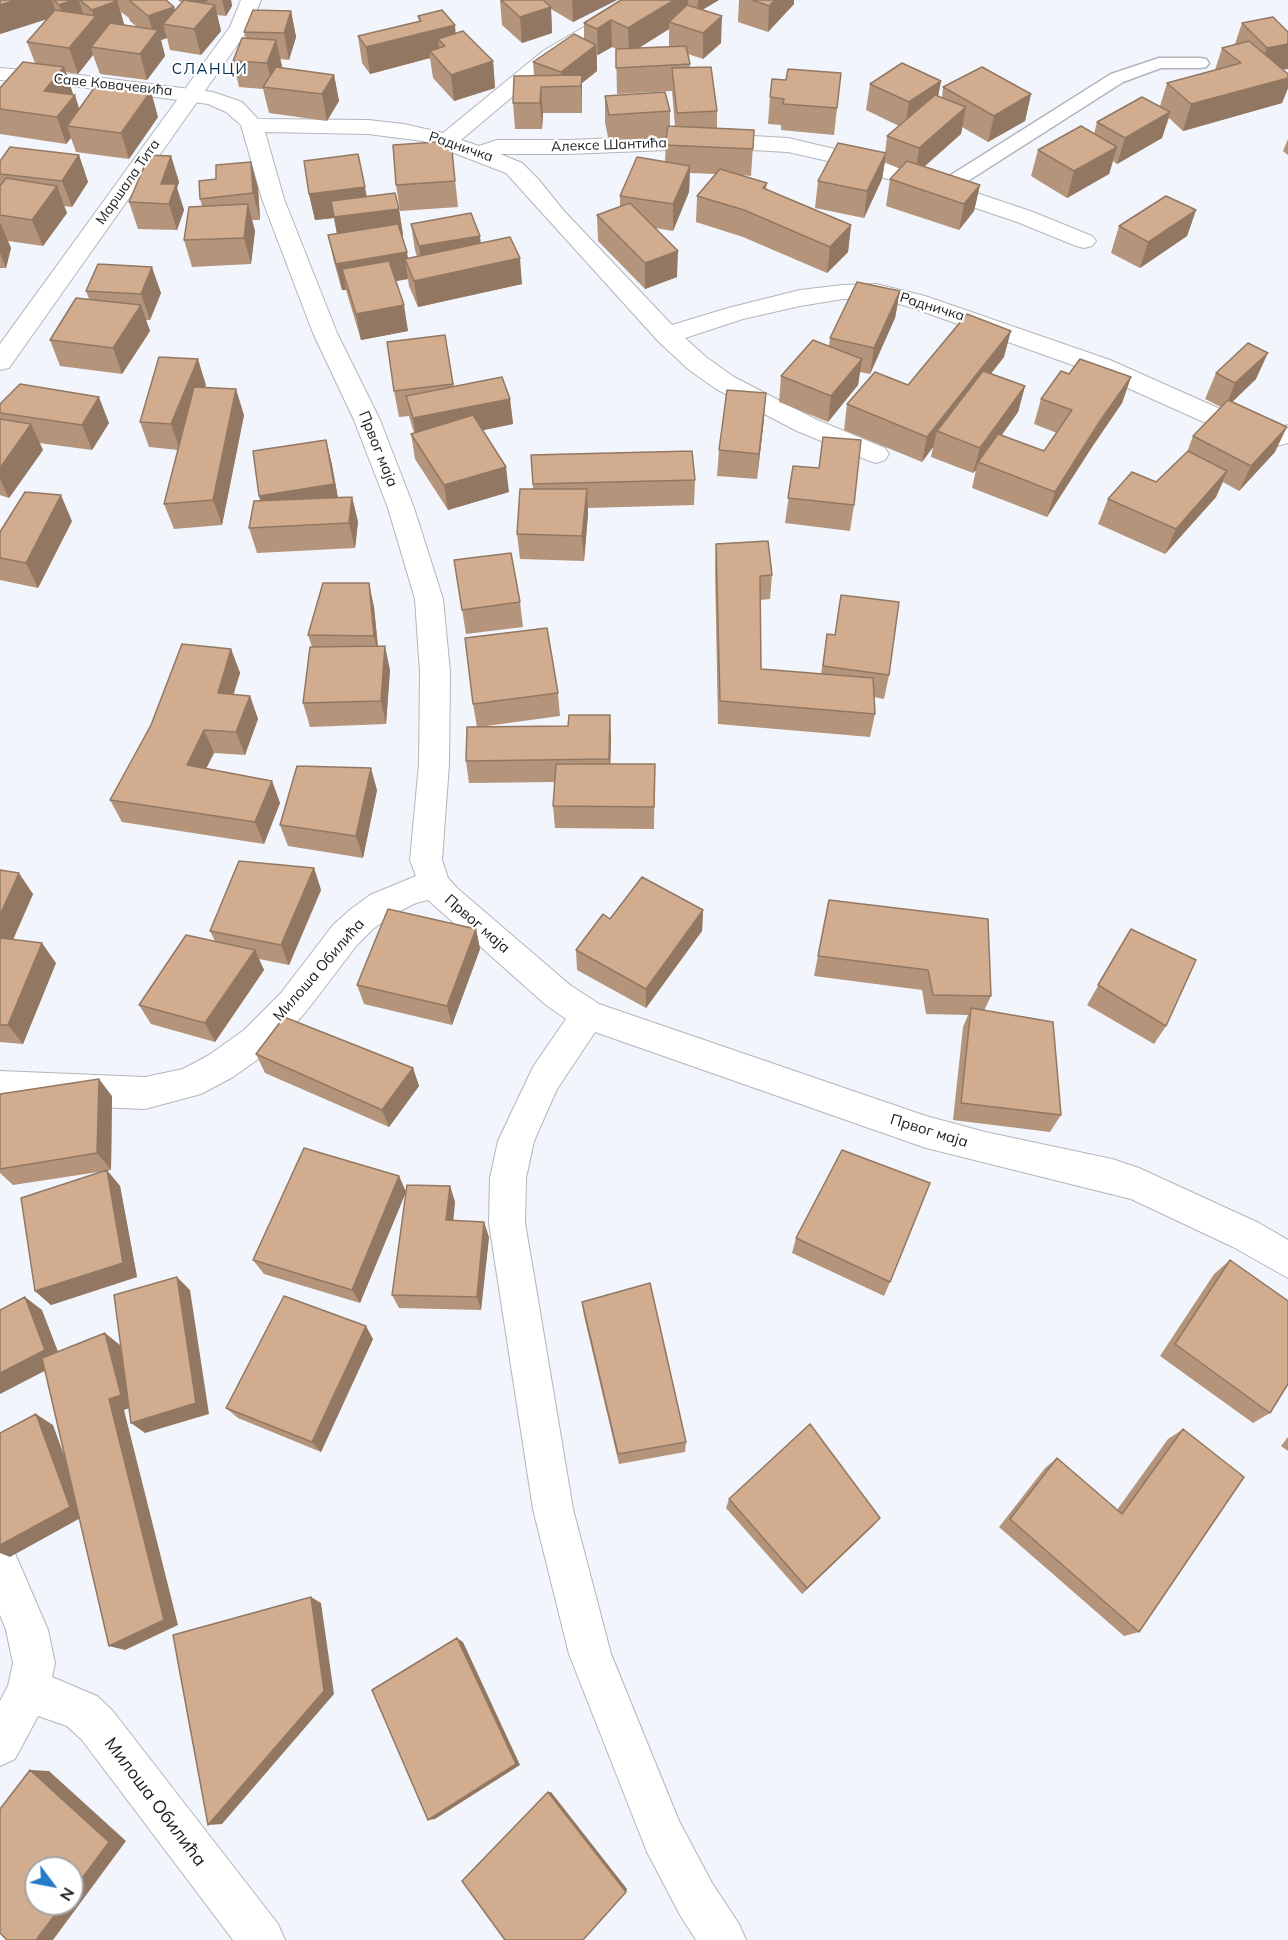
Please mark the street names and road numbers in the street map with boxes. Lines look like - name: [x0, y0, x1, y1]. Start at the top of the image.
- street label: Саве Ковачевића: [53, 70, 173, 100]
- street label: Радничка: [427, 128, 495, 166]
- street label: Алексе Шантића: [551, 135, 667, 155]
- street label: Маршала Тита: [92, 136, 164, 228]
- street label: Радничка: [898, 289, 966, 325]
- street label: Првог маја: [355, 408, 401, 490]
- street label: Првог маја: [441, 891, 513, 957]
- street label: Милоша Обилића: [270, 915, 368, 1025]
- street label: Првог маја: [888, 1111, 970, 1151]
- street label: Милоша Обилића: [100, 1733, 210, 1871]

